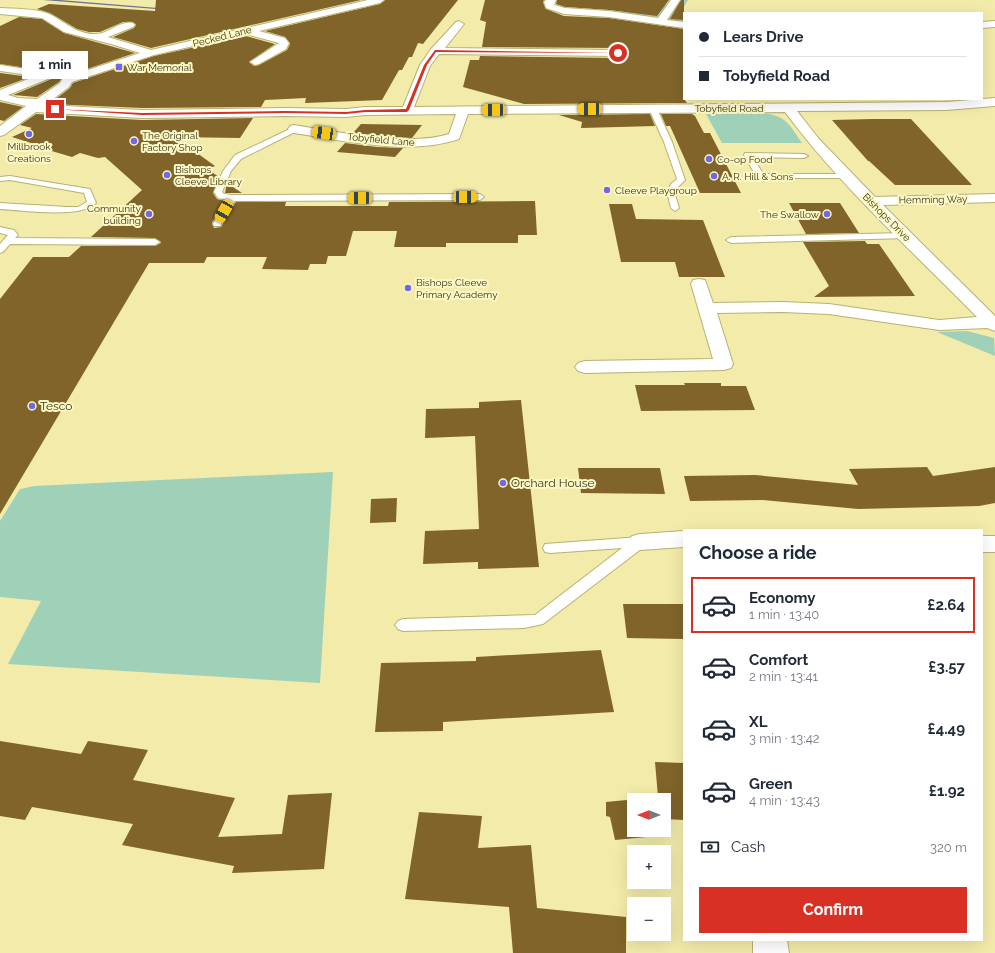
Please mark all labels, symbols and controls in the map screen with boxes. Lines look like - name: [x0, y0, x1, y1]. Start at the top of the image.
- street label: Pecked Lane: [192, 24, 253, 49]
- text: Lears Drive: [723, 28, 803, 46]
- route start: [609, 44, 627, 62]
- callout: 1 min: [22, 51, 88, 79]
- text: 1 min: [39, 57, 71, 72]
- marker: War Memorial: [114, 62, 124, 72]
- place label: War Memorial: [127, 62, 192, 73]
- text: Tobyfield Road: [723, 67, 830, 85]
- route end: [46, 100, 64, 118]
- car: [578, 103, 602, 115]
- street label: Tobyfield Road: [695, 103, 763, 114]
- car: [482, 104, 506, 116]
- car: [311, 125, 337, 141]
- marker: Millbrook Creations: [24, 129, 34, 139]
- place label: The Original Factory Shop: [142, 130, 203, 153]
- street label: Tobyfield Lane: [347, 131, 415, 148]
- marker: The Original Factory Shop: [129, 136, 139, 146]
- place label: Millbrook Creations: [7, 141, 51, 164]
- marker: Co-op Food: [704, 154, 714, 164]
- place label: Co-op Food: [717, 154, 772, 165]
- place label: Bishops Cleeve Library: [175, 164, 242, 187]
- marker: Bishops Cleeve Library: [162, 170, 172, 180]
- marker: A. R. Hill & Sons: [709, 171, 719, 181]
- place label: A. R. Hill & Sons: [722, 171, 793, 182]
- marker: Cleeve Playgroup: [602, 185, 612, 195]
- place label: Cleeve Playgroup: [615, 185, 697, 196]
- car: [453, 191, 477, 203]
- street label: Bishops Drive: [861, 191, 913, 244]
- car: [348, 192, 372, 204]
- street label: Hemming Way: [899, 193, 968, 206]
- car: [213, 198, 235, 224]
- place label: Community building: [87, 203, 142, 226]
- marker: Community building: [144, 209, 154, 219]
- place label: The Swallow: [760, 209, 819, 220]
- marker: The Swallow: [822, 209, 832, 219]
- place label: Bishops Cleeve Primary Academy: [416, 277, 498, 300]
- marker: Bishops Cleeve Primary Academy: [403, 283, 413, 293]
- place label: Tesco: [40, 399, 73, 413]
- marker: Tesco: [27, 401, 37, 411]
- place label: Orchard House: [511, 476, 595, 490]
- marker: Orchard House: [498, 478, 508, 488]
- text: Choose a ride: [699, 542, 817, 563]
- icon: car: [701, 587, 737, 623]
- text: Economy: [749, 589, 816, 607]
- text: £2.64: [927, 596, 965, 614]
- text: 1 min · 13:40: [749, 607, 819, 622]
- icon: car: [701, 649, 737, 685]
- text: Comfort: [749, 651, 808, 669]
- text: £3.57: [928, 658, 965, 676]
- text: 2 min · 13:41: [749, 669, 818, 684]
- icon: car: [701, 711, 737, 747]
- text: XL: [749, 713, 767, 731]
- text: £4.49: [927, 720, 965, 738]
- text: 3 min · 13:42: [749, 731, 820, 746]
- icon: car: [701, 773, 737, 809]
- text: Green: [749, 775, 793, 793]
- text: £1.92: [929, 782, 965, 800]
- north arrow: [627, 793, 671, 837]
- map controls: [627, 793, 671, 941]
- text: 4 min · 13:43: [749, 793, 820, 808]
- icon: cash: [699, 836, 721, 858]
- text: Cash: [731, 838, 765, 856]
- text: 320 m: [930, 840, 967, 855]
- button: +: [627, 845, 671, 889]
- button: Confirm: [699, 887, 967, 933]
- button: −: [627, 897, 671, 941]

